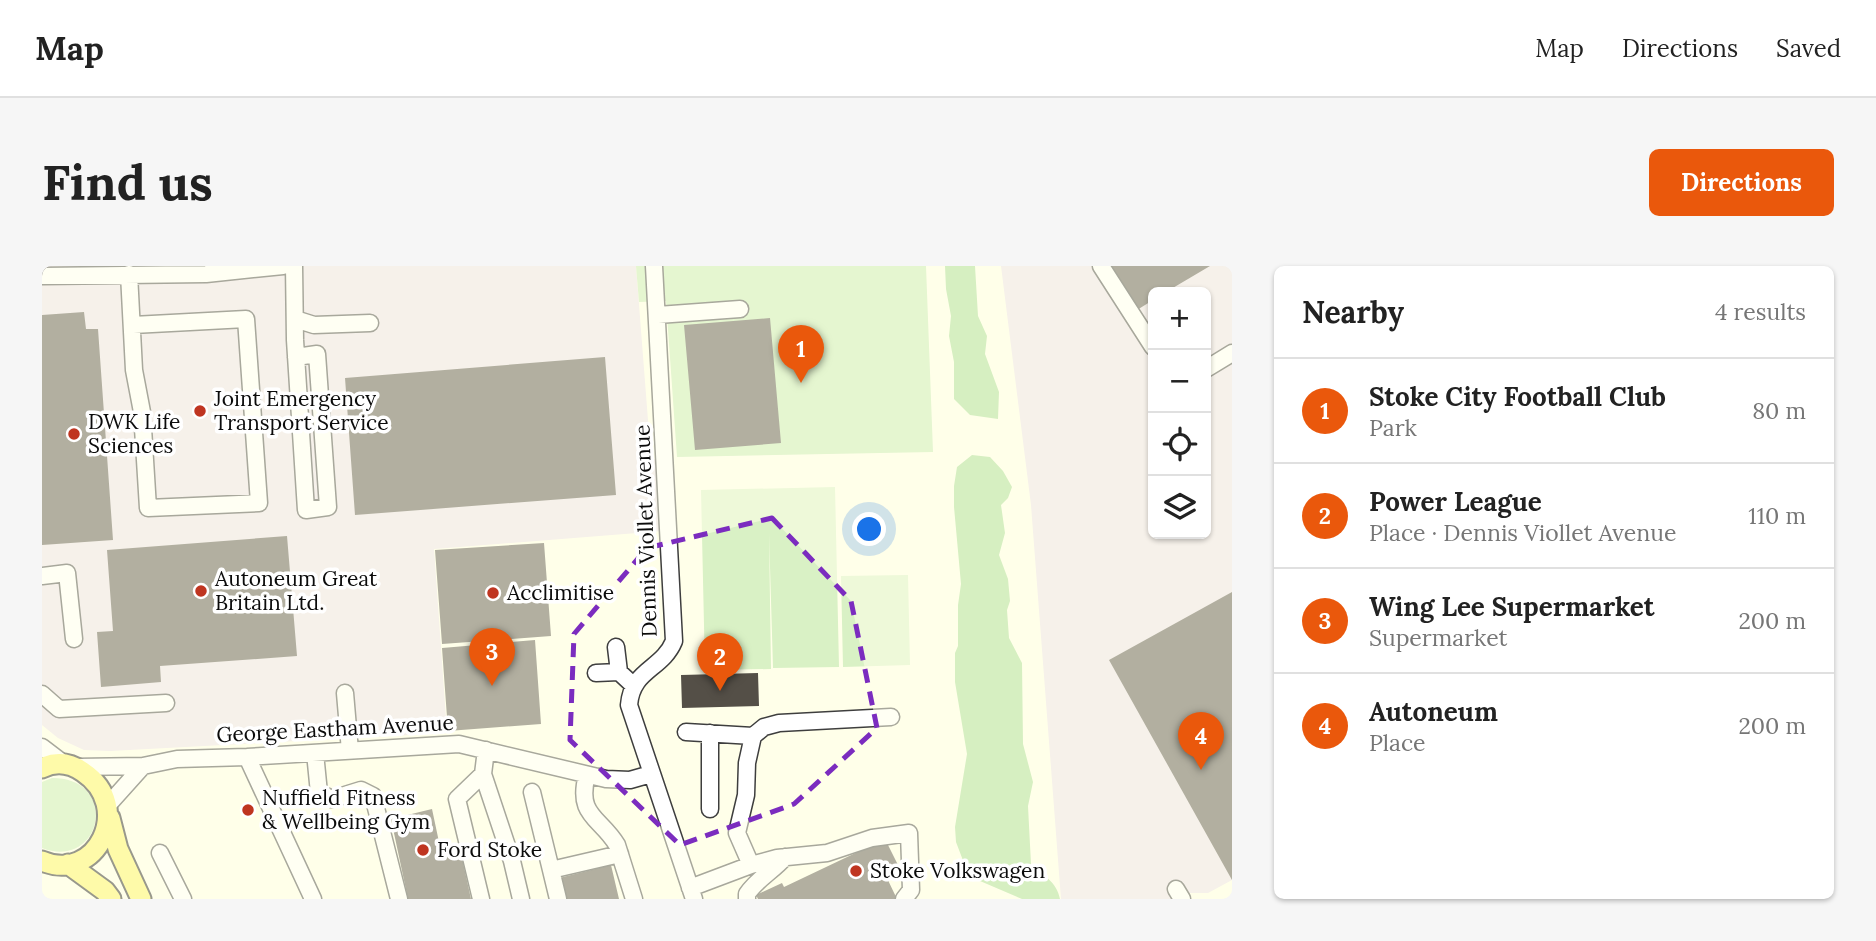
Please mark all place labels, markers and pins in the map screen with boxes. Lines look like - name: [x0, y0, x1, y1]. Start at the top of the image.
- pin: 1: [778, 325, 824, 383]
- place label: Joint Emergency Transport Service: [213, 385, 389, 436]
- marker: Joint Emergency Transport Service: [192, 403, 208, 419]
- place label: DWK Life Sciences: [88, 408, 181, 459]
- marker: DWK Life Sciences: [66, 426, 82, 442]
- place label: Autoneum Great Britain Ltd.: [214, 565, 378, 616]
- place label: Acclimitise: [506, 579, 614, 606]
- marker: Autoneum Great Britain Ltd.: [193, 583, 209, 599]
- marker: Acclimitise: [485, 585, 501, 601]
- pin: 3: [469, 628, 515, 686]
- pin: 2: [697, 633, 743, 691]
- pin: 4: [1178, 712, 1224, 770]
- place label: Nuffield Fitness & Wellbeing Gym: [262, 784, 430, 835]
- marker: Nuffield Fitness & Wellbeing Gym: [240, 802, 256, 818]
- place label: Ford Stoke: [437, 836, 542, 863]
- marker: Ford Stoke: [415, 842, 431, 858]
- place label: Stoke Volkswagen: [870, 857, 1045, 884]
- marker: Stoke Volkswagen: [848, 863, 864, 879]

